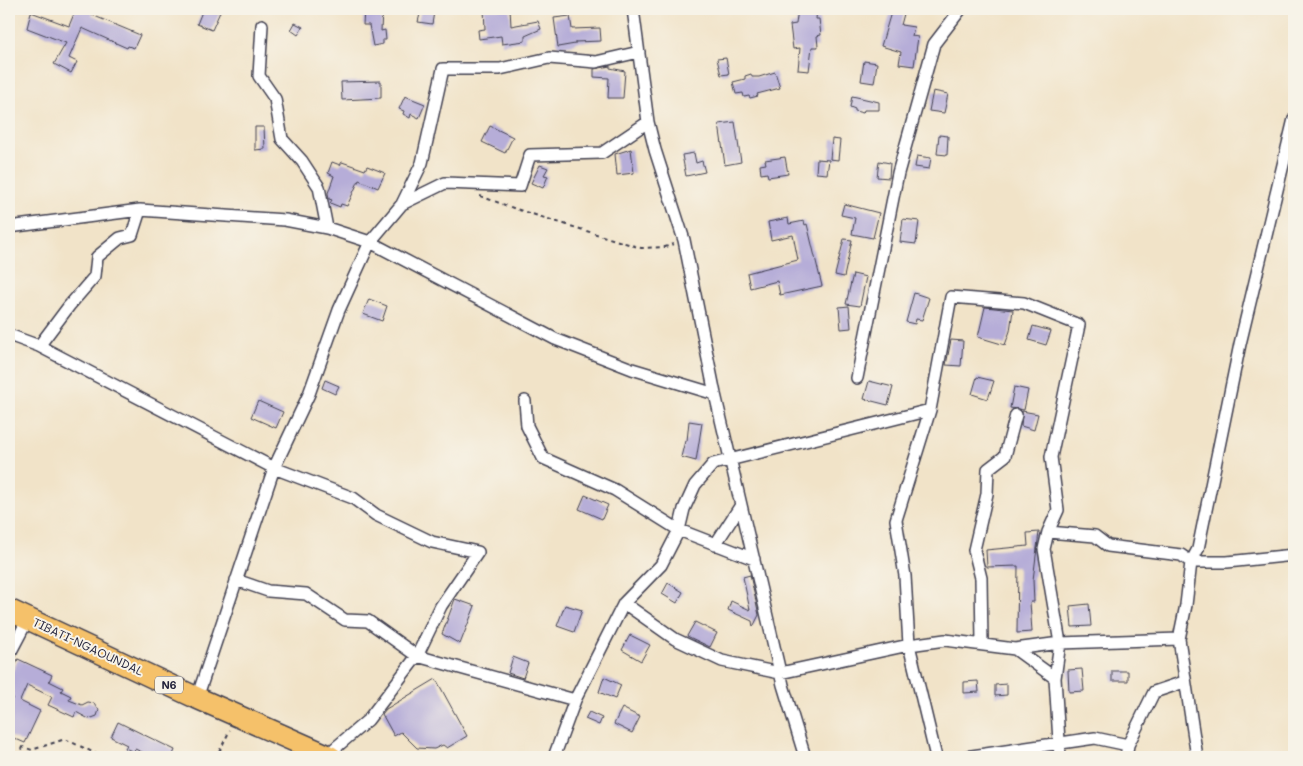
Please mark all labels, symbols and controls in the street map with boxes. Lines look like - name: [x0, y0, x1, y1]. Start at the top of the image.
- street label: TIBATI-NGAOUNDAL: [31, 613, 147, 679]
- road number: N6: [155, 676, 183, 694]

